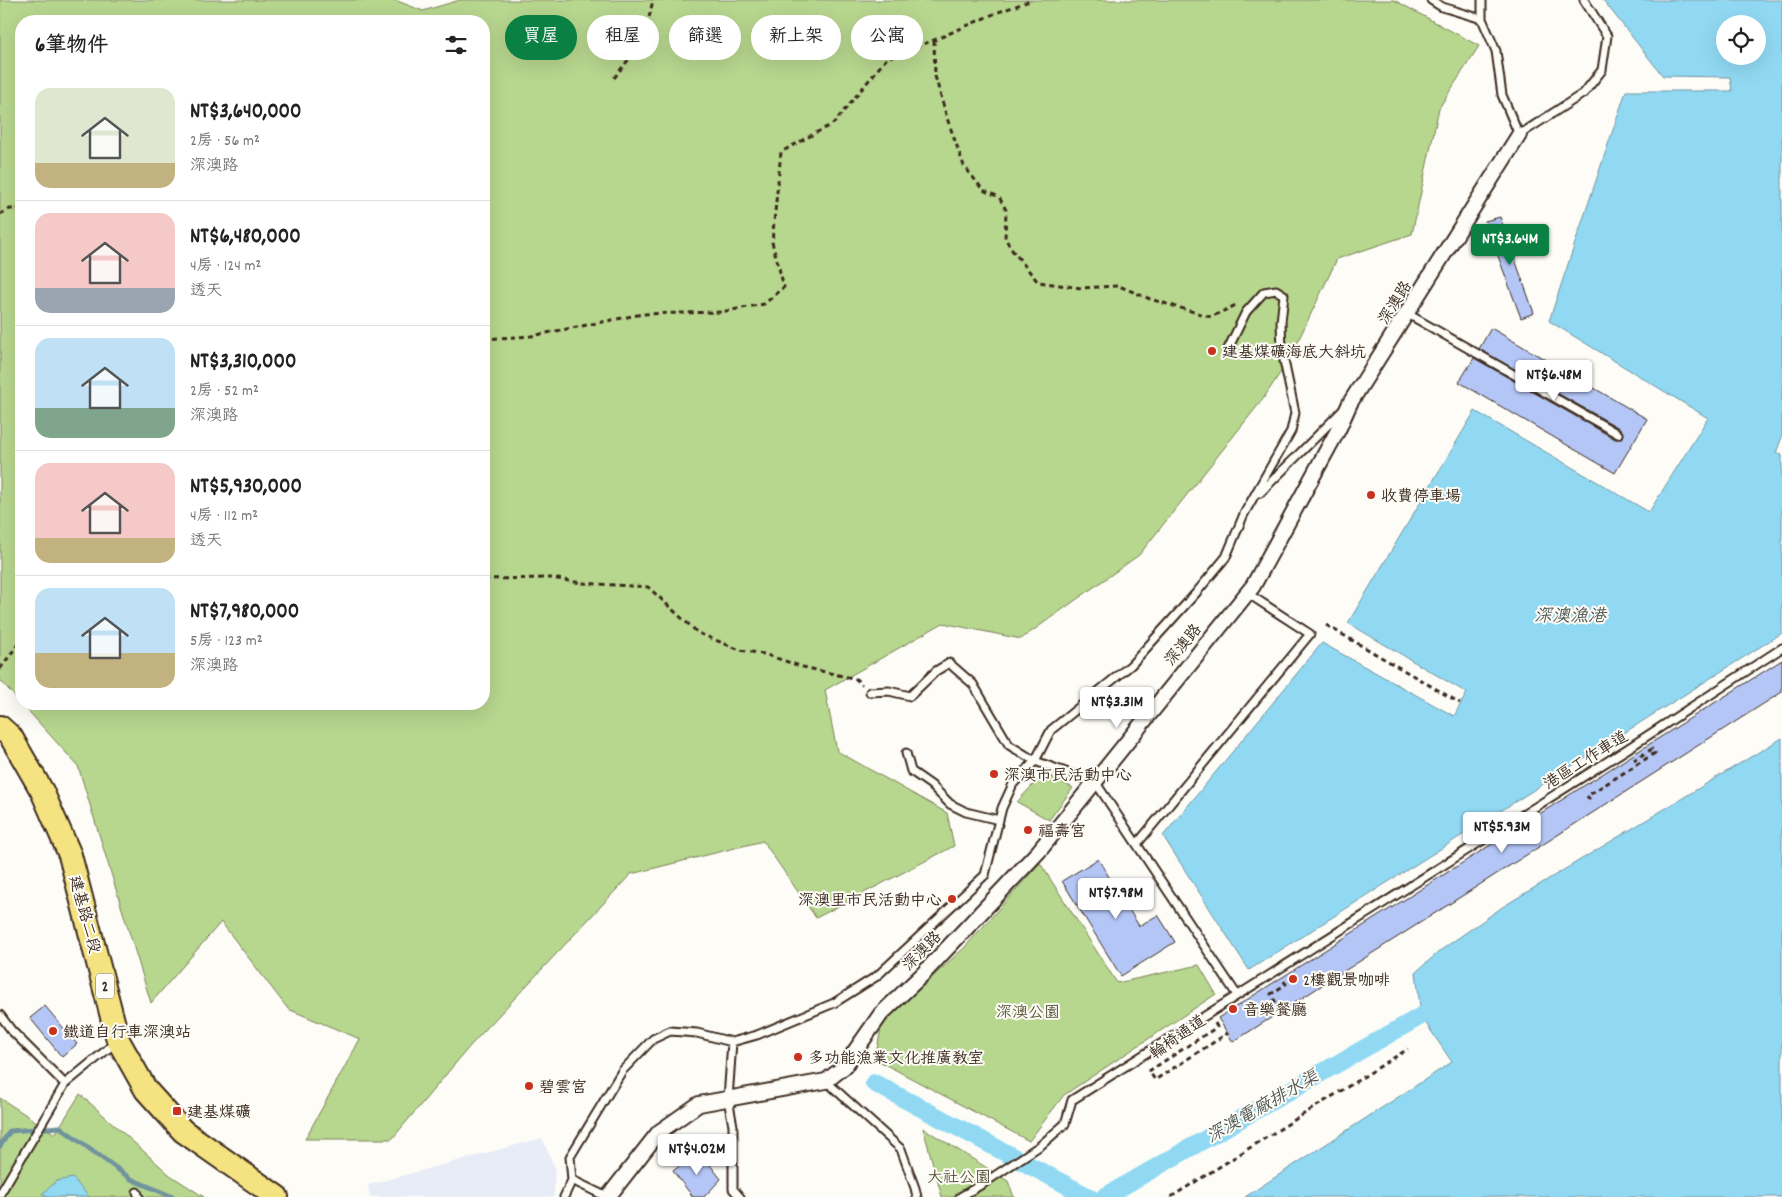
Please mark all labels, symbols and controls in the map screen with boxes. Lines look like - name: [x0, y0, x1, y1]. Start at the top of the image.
- chip: 買屋: [505, 15, 577, 60]
- chip: 租屋: [587, 15, 659, 60]
- chip: 篩選: [669, 15, 741, 60]
- chip: 新上架: [751, 15, 841, 60]
- chip: 公寓: [851, 15, 923, 60]
- map controls: [1716, 15, 1766, 65]
- button: locate: [1716, 15, 1766, 65]
- icon: filters: [442, 31, 470, 59]
- text: 6筆物件: [35, 32, 108, 62]
- text: NT$3,640,000: [190, 98, 302, 128]
- icon: home: [75, 108, 135, 168]
- text: 2房 · 56 m²: [190, 130, 260, 153]
- text: 深澳路: [190, 155, 238, 178]
- text: NT$6,480,000: [190, 223, 301, 253]
- pin: NT$3.64M: [1458, 224, 1562, 266]
- text: NT$3.64M: [1482, 228, 1538, 251]
- icon: home: [75, 233, 135, 293]
- text: 4房 · 124 m²: [190, 255, 261, 278]
- street label: 深澳路: [1374, 277, 1419, 330]
- text: 透天: [190, 280, 222, 303]
- place label: 建基煤礦海底大斜坑: [1222, 342, 1366, 365]
- marker: 建基煤礦海底大斜坑: [1206, 345, 1218, 357]
- text: NT$3,310,000: [190, 348, 296, 378]
- icon: home: [75, 358, 135, 418]
- pin: NT$6.48M: [1502, 360, 1606, 402]
- text: NT$6.48M: [1526, 364, 1582, 387]
- text: 2房 · 52 m²: [190, 380, 259, 403]
- text: 深澳路: [190, 405, 238, 428]
- text: NT$5,930,000: [190, 473, 302, 503]
- icon: home: [75, 483, 135, 543]
- place label: 收費停車場: [1381, 486, 1461, 509]
- marker: 收費停車場: [1365, 489, 1377, 501]
- text: 4房 · 112 m²: [190, 505, 258, 528]
- text: 透天: [190, 530, 222, 553]
- text: NT$7,980,000: [190, 598, 299, 628]
- water label: 深澳漁港: [1534, 605, 1608, 630]
- icon: home: [75, 608, 135, 668]
- street label: 深澳路: [1160, 620, 1208, 671]
- text: 5房 · 123 m²: [190, 630, 262, 653]
- text: 深澳路: [190, 655, 238, 678]
- pin: NT$3.31M: [1065, 686, 1169, 729]
- text: NT$3.31M: [1091, 691, 1143, 714]
- street label: 港區工作車道: [1540, 726, 1633, 796]
- place label: 深澳市民活動中心: [1004, 765, 1132, 788]
- marker: 深澳市民活動中心: [988, 768, 1000, 780]
- pin: NT$5.93M: [1450, 812, 1554, 854]
- text: NT$5.93M: [1474, 816, 1530, 839]
- place label: 福壽宮: [1038, 821, 1086, 844]
- marker: 福壽宮: [1022, 824, 1034, 836]
- street label: 建基路二段: [62, 873, 105, 956]
- pin: NT$7.98M: [1064, 878, 1168, 920]
- text: NT$7.98M: [1089, 882, 1143, 905]
- place label: 深澳里市民活動中心: [798, 890, 942, 913]
- marker: 深澳里市民活動中心: [946, 893, 958, 905]
- street label: 深澳路: [898, 926, 948, 977]
- place label: 2樓觀景咖啡: [1303, 970, 1390, 993]
- marker: 2樓觀景咖啡: [1287, 973, 1299, 985]
- road number: 2: [96, 974, 114, 998]
- place label: 音樂餐廳: [1243, 1000, 1307, 1023]
- park label: 深澳公園: [996, 1002, 1060, 1025]
- marker: 音樂餐廳: [1227, 1003, 1239, 1015]
- street label: 輪椅通道: [1146, 1010, 1211, 1066]
- place label: 鐵道自行車深澳站: [63, 1022, 191, 1045]
- marker: 鐵道自行車深澳站: [47, 1025, 59, 1037]
- place label: 多功能漁業文化推廣教室: [808, 1048, 984, 1071]
- marker: 多功能漁業文化推廣教室: [792, 1051, 804, 1063]
- water label: 深澳電廠排水渠: [1202, 1065, 1326, 1150]
- place label: 碧雲宮: [539, 1077, 587, 1100]
- marker: 碧雲宮: [523, 1080, 535, 1092]
- place label: 建基煤礦: [187, 1102, 251, 1125]
- marker: 建基煤礦: [171, 1105, 183, 1117]
- pin: NT$4.02M: [645, 1134, 749, 1176]
- text: NT$4.02M: [669, 1138, 725, 1161]
- park label: 大社公園: [927, 1167, 991, 1190]

